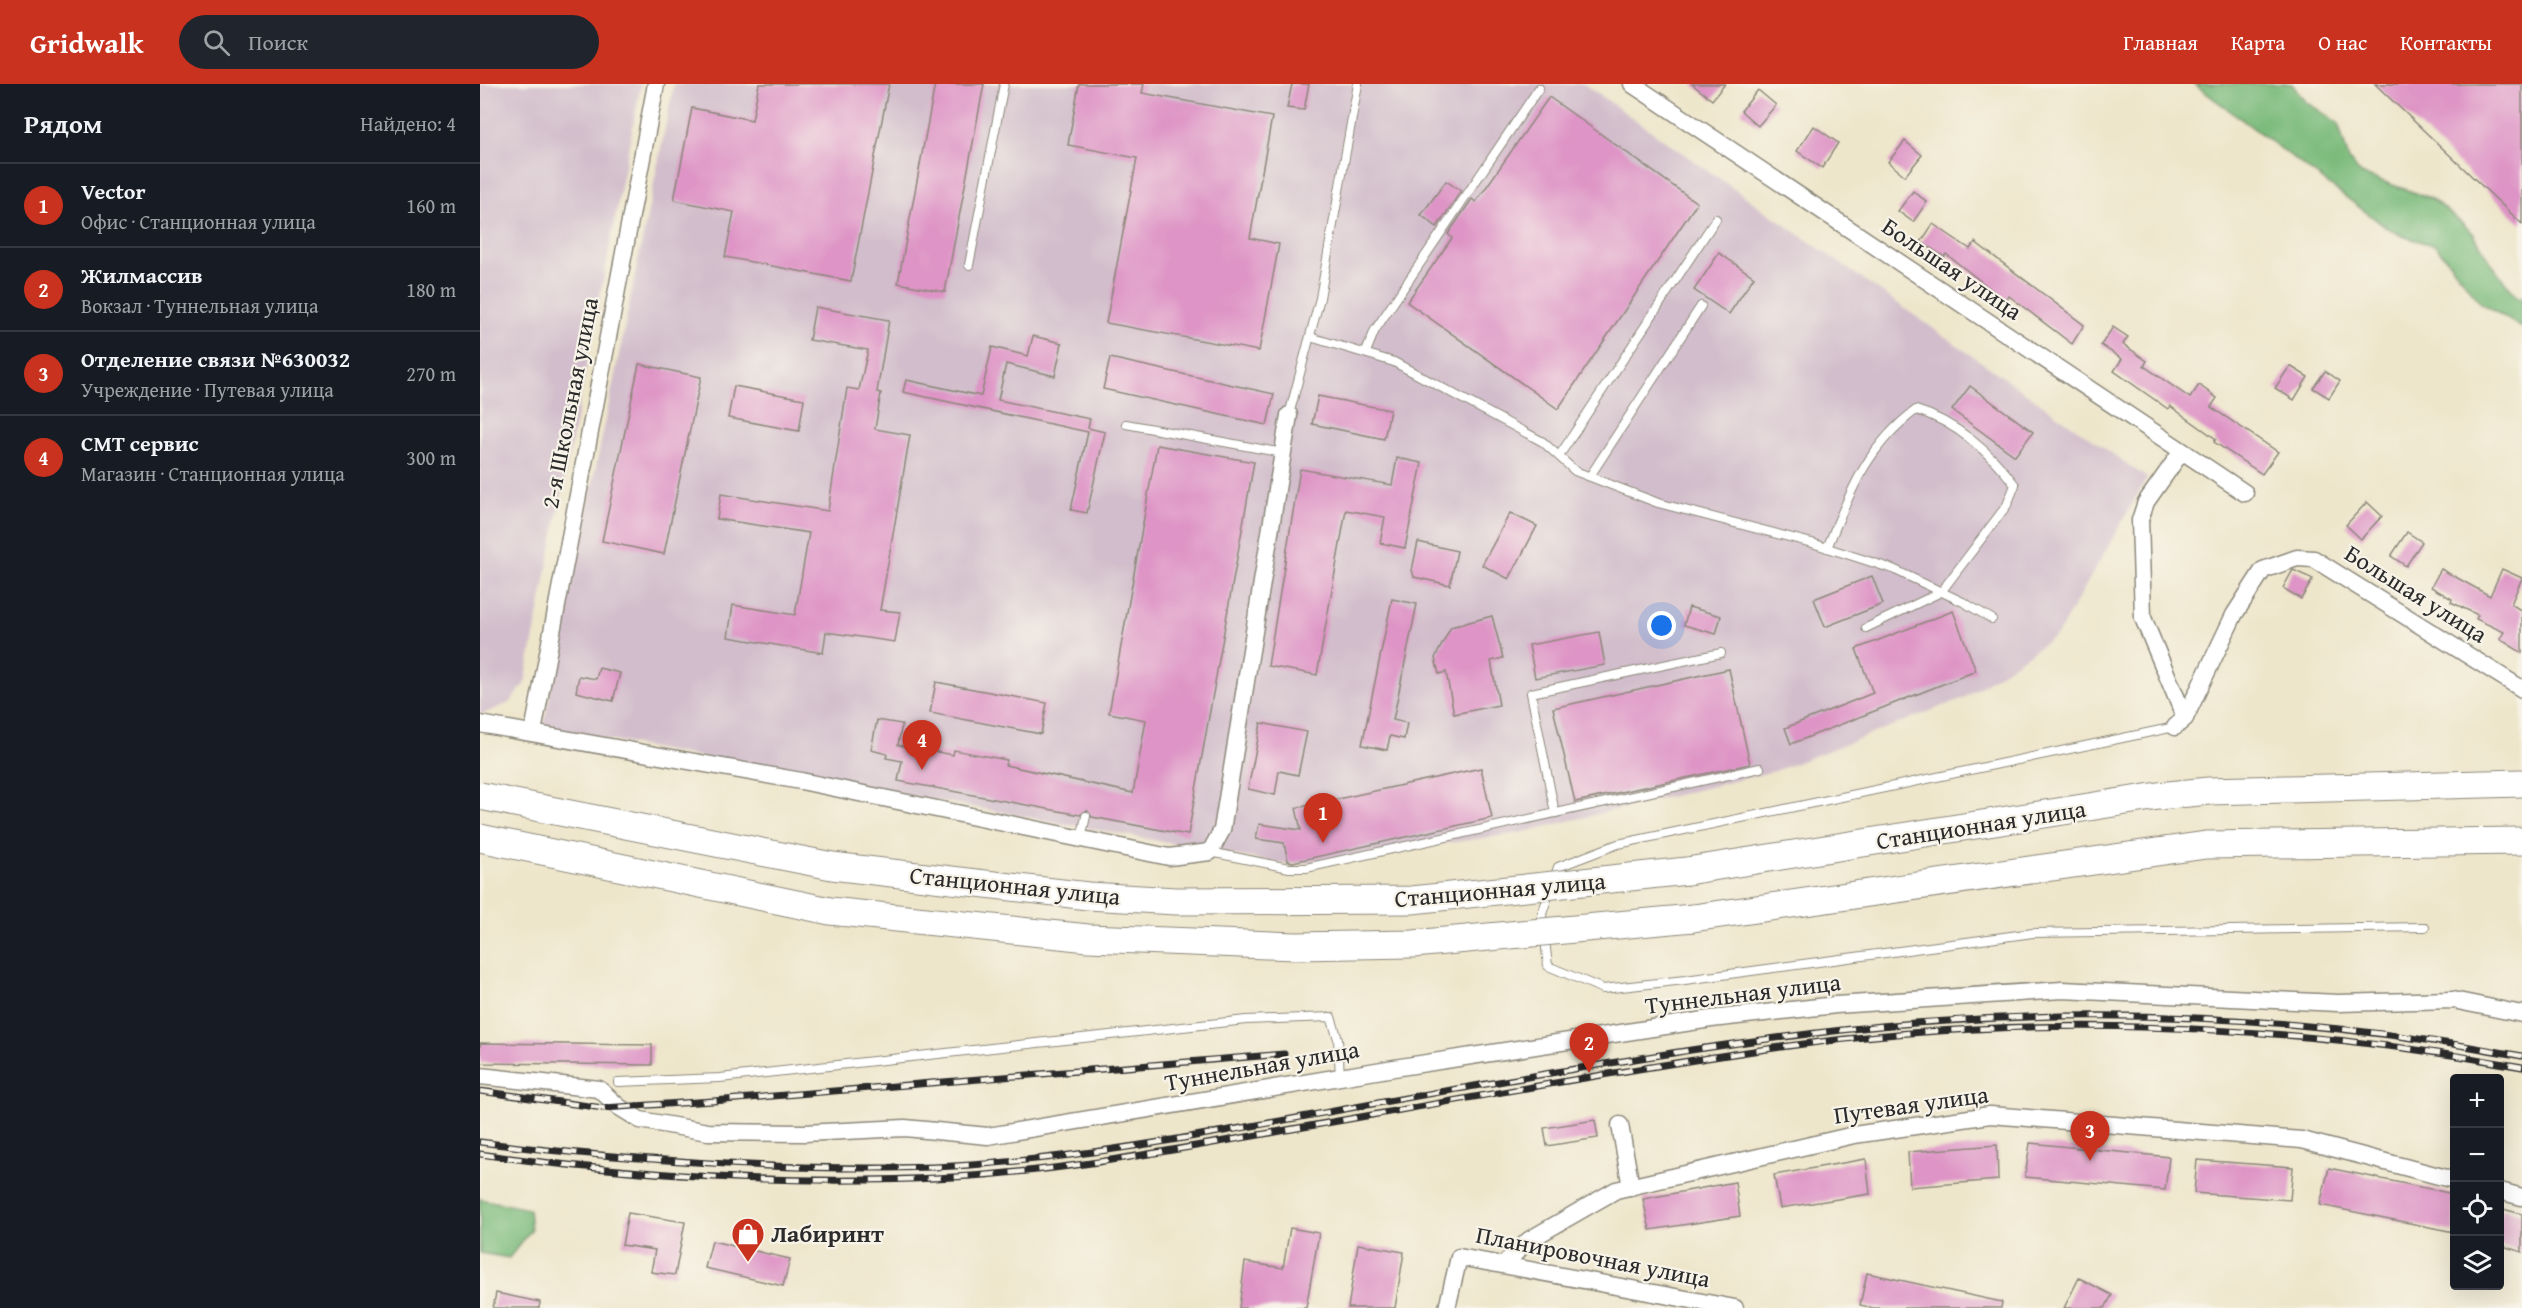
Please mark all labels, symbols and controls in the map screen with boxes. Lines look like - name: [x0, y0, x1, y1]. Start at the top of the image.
- search box: [179, 15, 599, 69]
- text: Gridwalk: [30, 22, 143, 63]
- icon: search: [200, 26, 233, 59]
- text: Поиск: [248, 26, 308, 58]
- text: Главная: [2123, 27, 2198, 58]
- text: Карта: [2231, 27, 2285, 58]
- text: О нас: [2318, 27, 2367, 58]
- text: Контакты: [2400, 27, 2492, 58]
- text: Рядом: [24, 104, 102, 143]
- text: Найдено: 4: [360, 109, 456, 138]
- text: Vector: [81, 175, 146, 207]
- text: 1: [38, 191, 49, 220]
- text: 160 m: [406, 191, 456, 220]
- text: Офис · Станционная улица: [81, 207, 316, 236]
- street label: Большая улица: [1875, 209, 2030, 329]
- text: Жилмассив: [81, 259, 203, 291]
- text: 2: [38, 275, 49, 304]
- text: 180 m: [406, 275, 456, 304]
- text: Вокзал · Туннельная улица: [81, 291, 318, 320]
- street label: 2-я Школьная улица: [532, 294, 607, 511]
- text: Отделение связи №630032: [81, 343, 350, 375]
- text: 3: [38, 359, 49, 388]
- text: 270 m: [406, 359, 456, 388]
- text: Учреждение · Путевая улица: [81, 375, 334, 404]
- text: СМТ сервис: [81, 427, 199, 459]
- text: 4: [38, 443, 49, 472]
- text: 300 m: [406, 443, 456, 472]
- text: Магазин · Станционная улица: [81, 459, 345, 488]
- street label: Большая улица: [2338, 536, 2495, 652]
- your location: [1647, 611, 1676, 640]
- pin: 4: [902, 720, 942, 770]
- street label: Станционная улица: [1874, 791, 2089, 858]
- pin: 1: [1304, 794, 1342, 843]
- street label: Станционная улица: [908, 857, 1123, 914]
- street label: Станционная улица: [1393, 863, 1607, 916]
- street label: Туннельная улица: [1643, 964, 1843, 1023]
- pin: 2: [1570, 1024, 1608, 1073]
- street label: Туннельная улица: [1162, 1031, 1362, 1100]
- map controls: [2450, 1074, 2504, 1290]
- button: +: [2450, 1074, 2504, 1128]
- street label: Путевая улица: [1831, 1076, 1991, 1133]
- pin: 3: [2070, 1112, 2110, 1161]
- button: −: [2450, 1128, 2504, 1182]
- button: locate: [2450, 1182, 2504, 1236]
- shop icon: Лабиринт: [730, 1216, 766, 1263]
- place label: Лабиринт: [771, 1216, 884, 1251]
- street label: Планировочная улица: [1473, 1217, 1714, 1296]
- button: layers: [2450, 1236, 2504, 1290]

